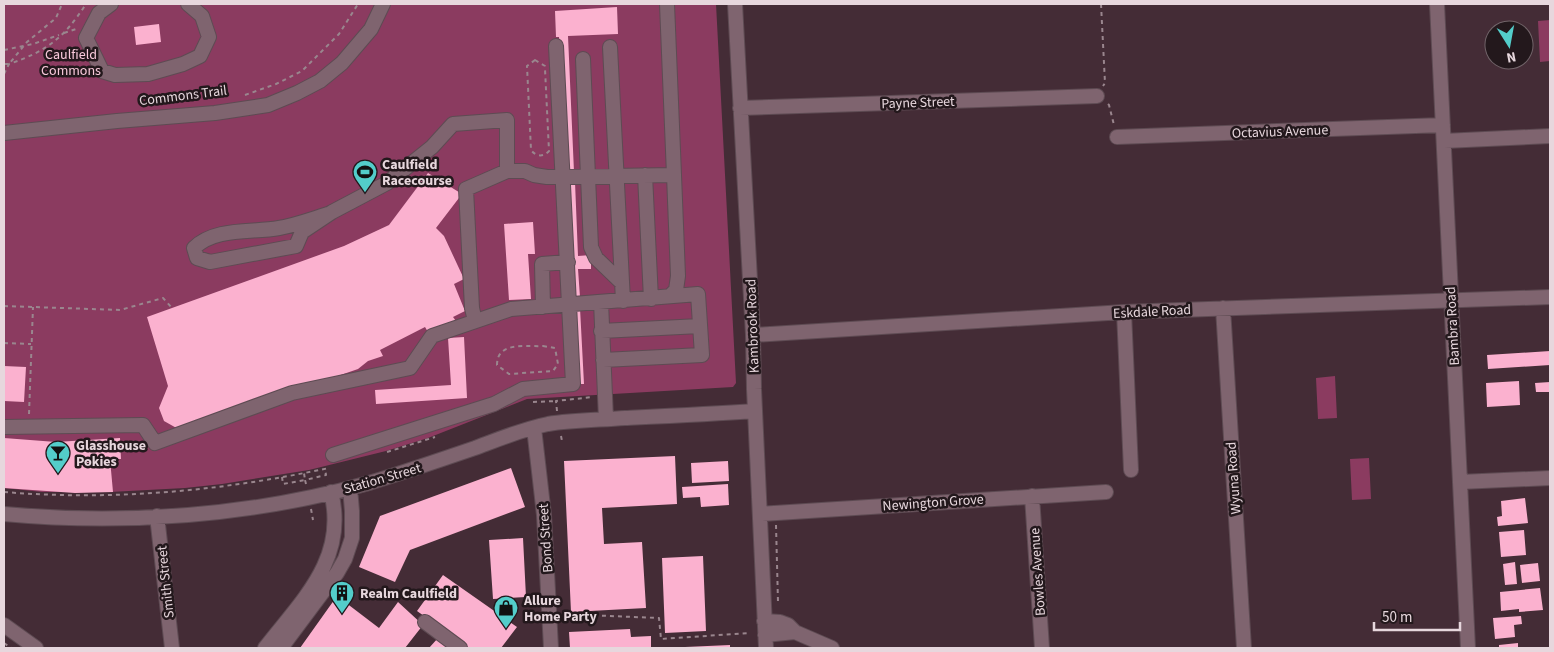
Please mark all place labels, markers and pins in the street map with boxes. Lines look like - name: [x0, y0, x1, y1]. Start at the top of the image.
- place label: Caulfield Racecourse: [382, 155, 452, 191]
- sports icon: Caulfield Racecourse: [352, 159, 378, 193]
- place label: Glasshouse Pokies: [76, 436, 146, 472]
- bar icon: Glasshouse Pokies: [45, 440, 71, 474]
- building icon: Realm Caulfield: [329, 580, 355, 614]
- place label: Realm Caulfield: [360, 584, 457, 604]
- place label: Allure Home Party: [523, 591, 597, 627]
- shop icon: Allure Home Party: [493, 595, 519, 629]

